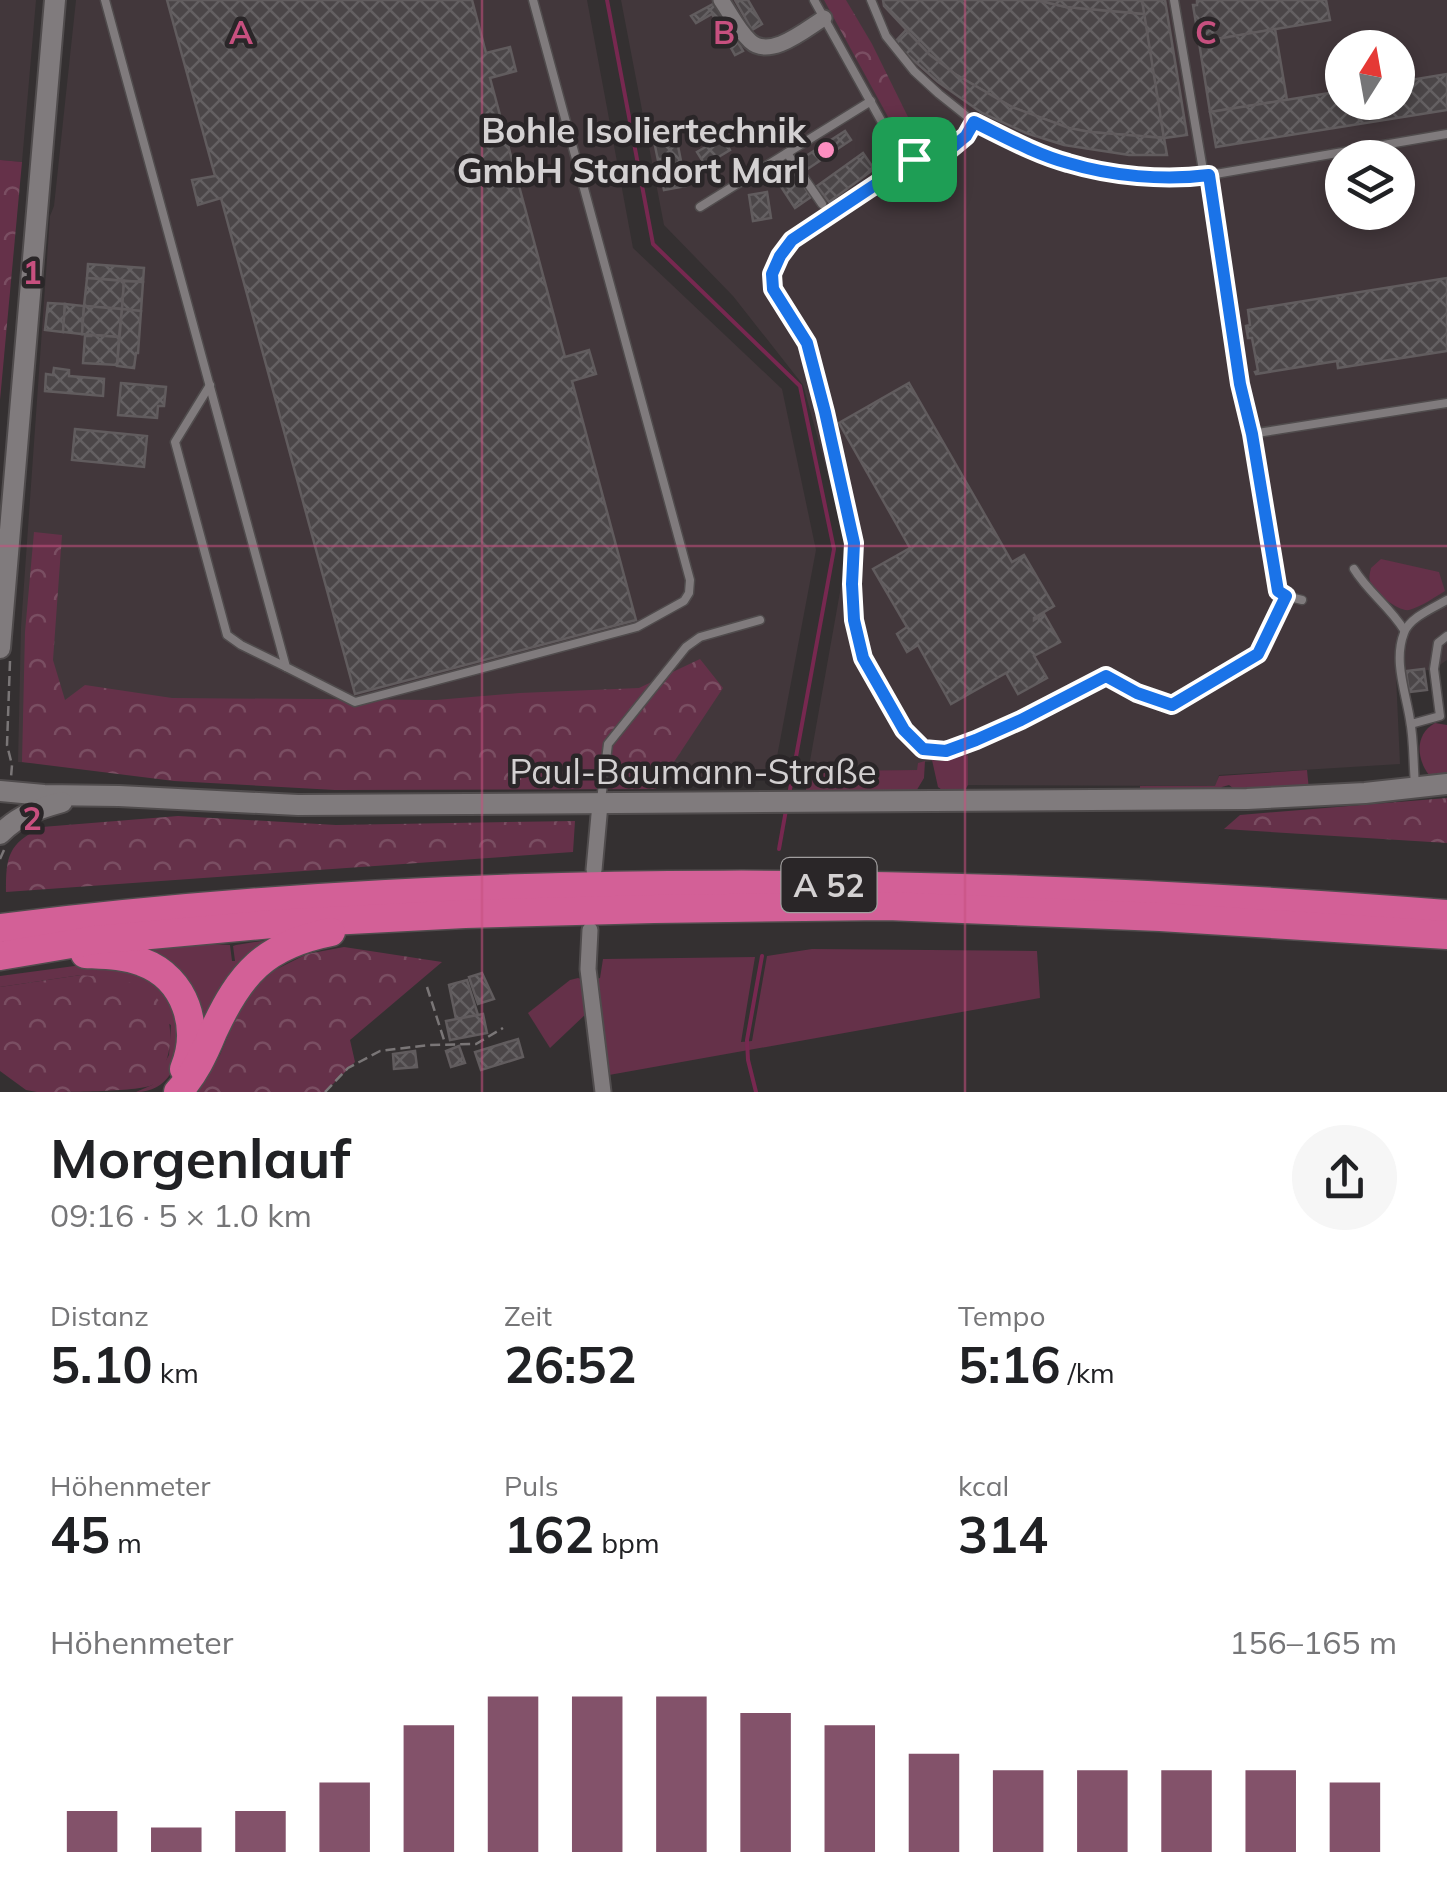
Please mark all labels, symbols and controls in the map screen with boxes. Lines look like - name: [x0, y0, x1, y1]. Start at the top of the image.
- text: A: [229, 12, 253, 52]
- text: B: [713, 12, 735, 52]
- text: C: [1195, 12, 1217, 52]
- north arrow: [1325, 30, 1415, 120]
- map controls: [1325, 30, 1415, 230]
- place label: Bohle Isoliertechnik GmbH Standort Marl: [457, 108, 807, 192]
- pin: [872, 117, 957, 202]
- icon: arrive: [887, 132, 942, 187]
- marker: Bohle Isoliertechnik GmbH Standort Marl: [815, 139, 837, 161]
- button: layers: [1325, 140, 1415, 230]
- text: 1: [22, 252, 42, 292]
- street label: Paul-Baumann-Straße: [509, 749, 877, 793]
- text: 2: [22, 798, 42, 838]
- road number: A 52: [782, 858, 876, 912]
- text: Morgenlauf: [50, 1123, 351, 1192]
- button: share: [1292, 1125, 1397, 1230]
- text: 09:16 · 5 × 1.0 km: [50, 1195, 312, 1235]
- text: Distanz: [50, 1298, 149, 1333]
- text: Zeit: [504, 1298, 552, 1333]
- text: Tempo: [958, 1298, 1045, 1333]
- text: 5.10: [50, 1333, 152, 1396]
- text: 26:52: [504, 1333, 636, 1396]
- text: 5:16: [958, 1333, 1060, 1396]
- text: km: [152, 1355, 199, 1390]
- text: /km: [1060, 1355, 1115, 1390]
- text: Höhenmeter: [50, 1468, 210, 1503]
- text: Puls: [504, 1468, 559, 1503]
- text: kcal: [958, 1468, 1009, 1503]
- text: 45: [50, 1503, 110, 1566]
- text: 162: [504, 1503, 594, 1566]
- text: 314: [958, 1503, 1048, 1566]
- text: m: [110, 1525, 142, 1560]
- text: bpm: [594, 1525, 660, 1560]
- text: Höhenmeter: [50, 1622, 233, 1662]
- text: 156–165 m: [1229, 1622, 1397, 1662]

